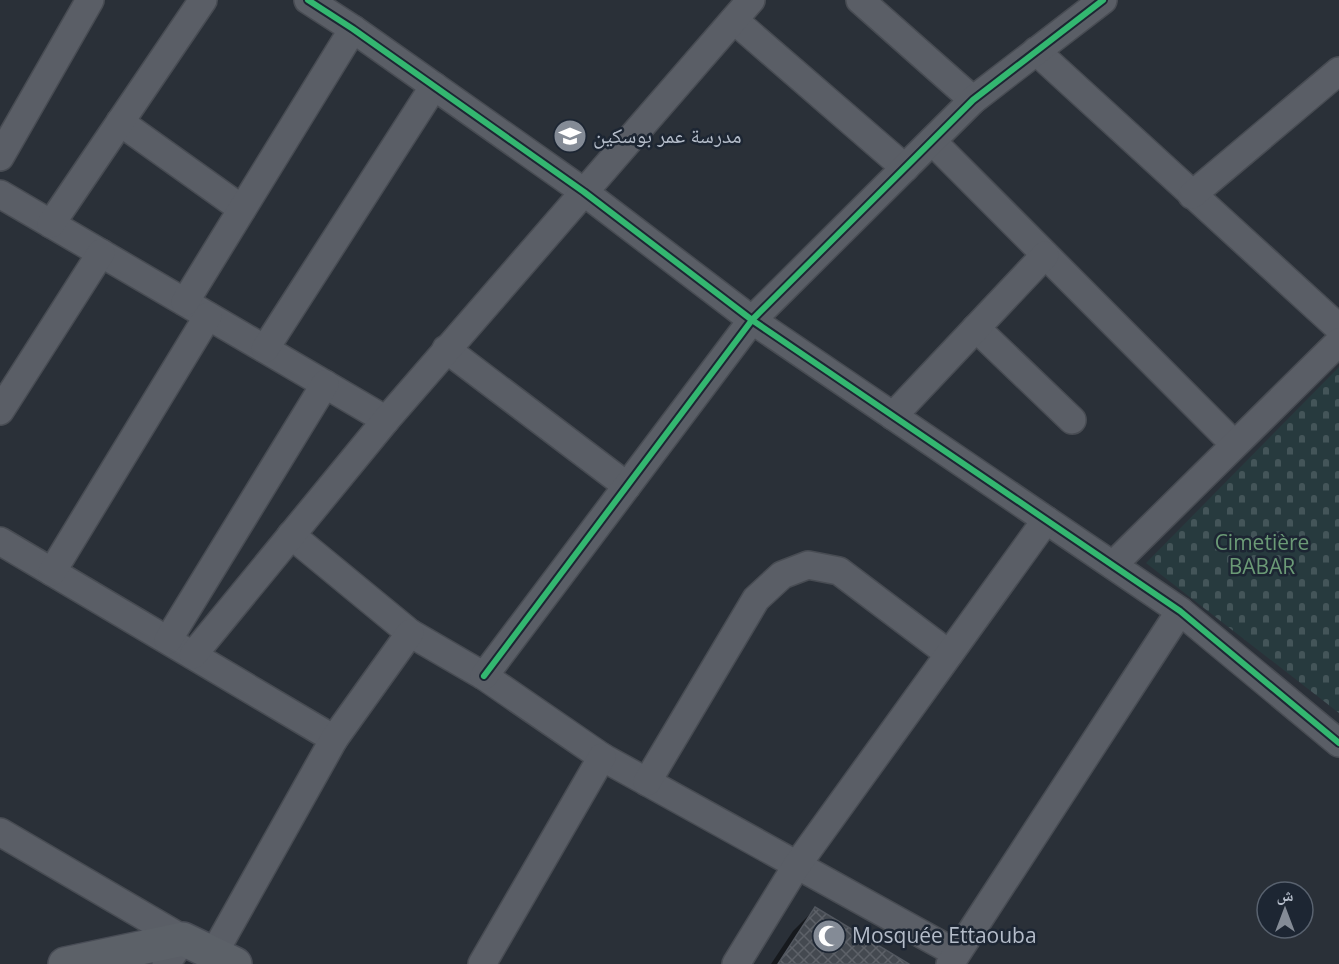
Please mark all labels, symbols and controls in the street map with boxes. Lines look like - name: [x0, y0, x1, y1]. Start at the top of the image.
- school or university icon: مدرسة عمر بوسكين: [552, 118, 588, 154]
- place label: مدرسة عمر بوسكين: [593, 121, 742, 149]
- park label: Cimetière BABAR: [1215, 528, 1309, 580]
- north arrow: [1255, 880, 1315, 940]
- text: ش: [1277, 884, 1294, 906]
- mosque icon: Mosquée Ettaouba: [811, 918, 847, 954]
- place label: Mosquée Ettaouba: [852, 921, 1037, 949]

